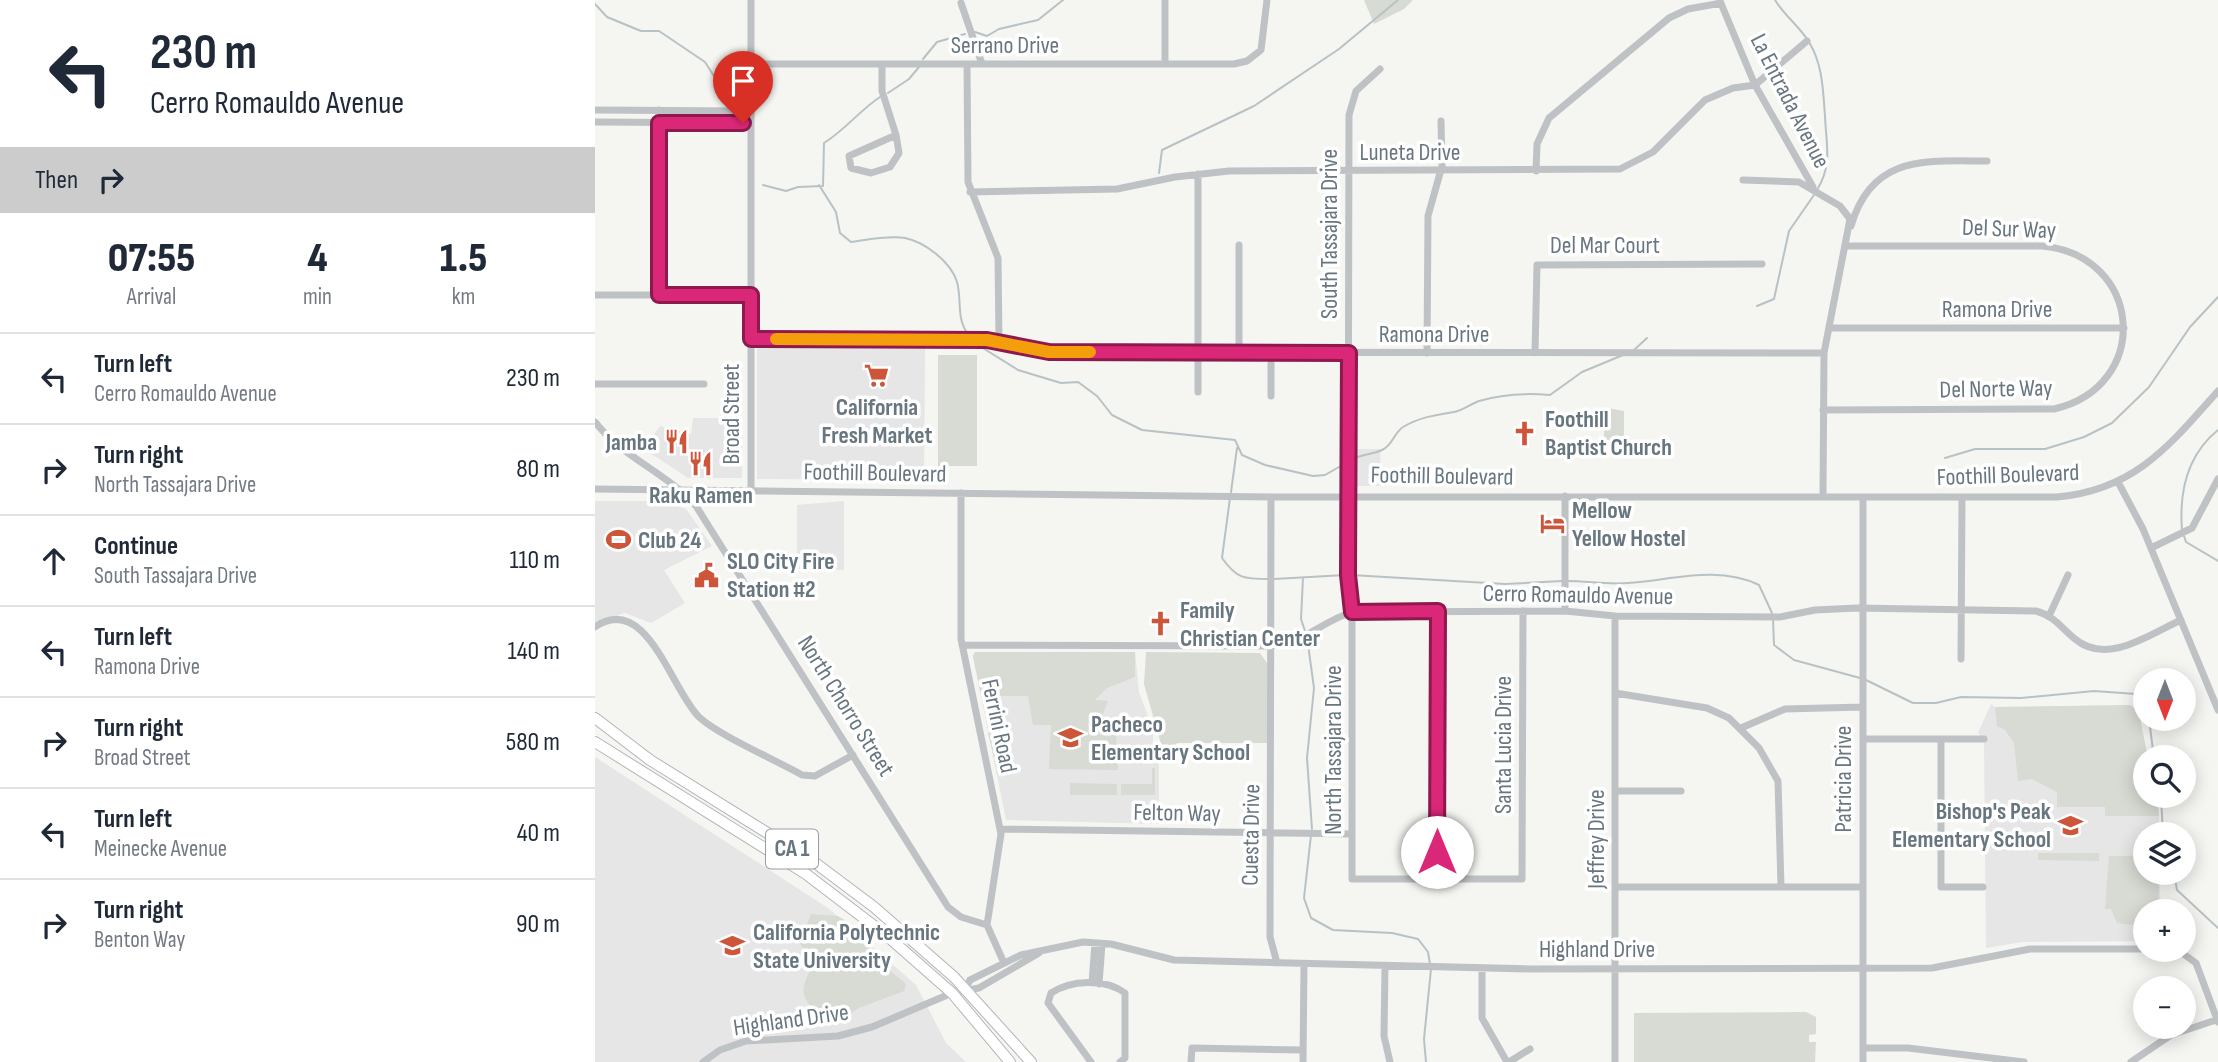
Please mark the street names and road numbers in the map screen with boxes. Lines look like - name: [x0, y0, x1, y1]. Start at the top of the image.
- street label: La Entrada Avenue: [1744, 29, 1836, 173]
- street label: Serrano Drive: [951, 31, 1059, 60]
- street label: Luneta Drive: [1360, 138, 1460, 167]
- street label: South Tassajara Drive: [1315, 149, 1344, 319]
- street label: Del Sur Way: [1961, 213, 2057, 245]
- street label: Del Mar Court: [1550, 231, 1660, 260]
- street label: Ramona Drive: [1942, 295, 2052, 324]
- street label: Ramona Drive: [1379, 320, 1489, 349]
- street label: Broad Street: [717, 364, 746, 464]
- street label: Del Norte Way: [1939, 374, 2053, 404]
- street label: Foothill Boulevard: [803, 457, 947, 489]
- street label: Foothill Boulevard: [1936, 458, 2080, 492]
- street label: Foothill Boulevard: [1370, 460, 1514, 492]
- street label: Cerro Romauldo Avenue: [1482, 579, 1674, 611]
- street label: North Chorro Street: [791, 630, 901, 782]
- street label: North Tassajara Drive: [1319, 665, 1348, 835]
- street label: Ferrini Road: [975, 676, 1023, 776]
- street label: Santa Lucia Drive: [1489, 676, 1518, 814]
- street label: Patricia Drive: [1829, 726, 1858, 832]
- street label: Cuesta Drive: [1236, 784, 1266, 886]
- street label: Jeffrey Drive: [1582, 789, 1611, 890]
- street label: Felton Way: [1133, 798, 1221, 828]
- road number: CA 1: [766, 830, 818, 869]
- street label: Highland Drive: [1539, 935, 1655, 964]
- street label: Highland Drive: [731, 998, 851, 1042]

